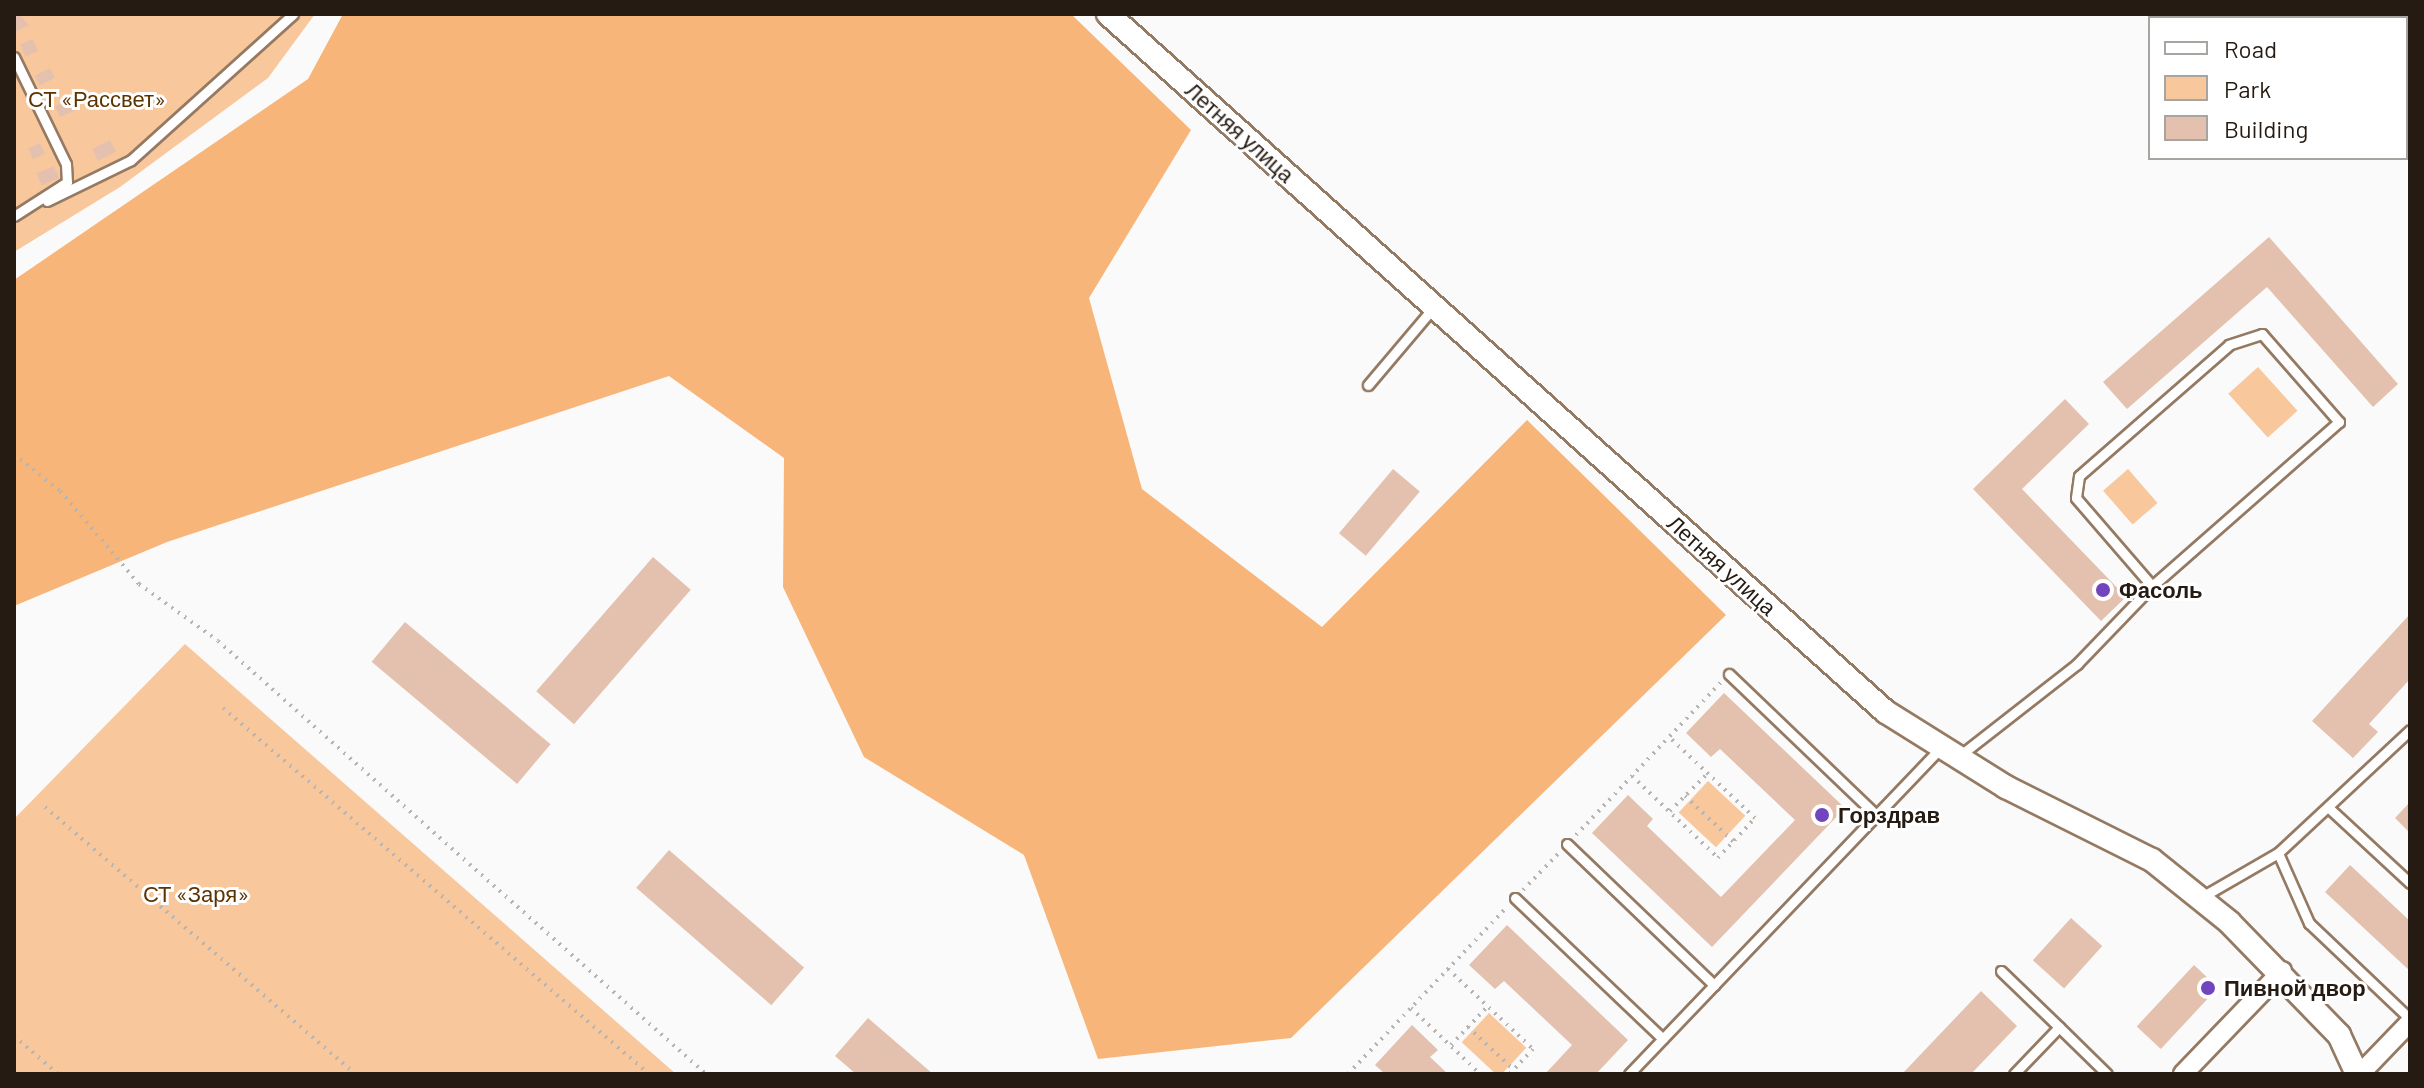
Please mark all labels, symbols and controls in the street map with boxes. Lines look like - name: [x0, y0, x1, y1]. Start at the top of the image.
- legend: [2148, 16, 2408, 160]
- text: Road: [2224, 34, 2277, 63]
- text: Park: [2224, 74, 2271, 103]
- street label: Летняя улица: [1180, 76, 1300, 188]
- park label: СТ «Рассвет»: [28, 86, 166, 112]
- text: Building: [2224, 114, 2308, 143]
- street label: Летняя улица: [1662, 509, 1782, 621]
- place label: Фасоль: [2119, 577, 2203, 603]
- marker: Фасоль: [2094, 581, 2112, 599]
- place label: Горздрав: [1838, 802, 1940, 828]
- marker: Горздрав: [1813, 806, 1831, 824]
- park label: СТ «Заря»: [143, 881, 249, 907]
- place label: Пивной двор: [2224, 975, 2366, 1001]
- marker: Пивной двор: [2199, 979, 2217, 997]

